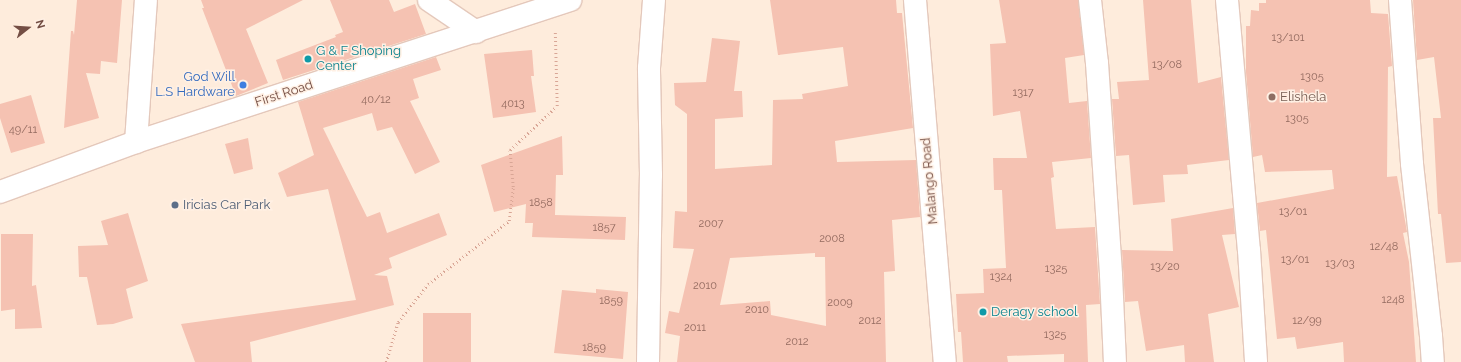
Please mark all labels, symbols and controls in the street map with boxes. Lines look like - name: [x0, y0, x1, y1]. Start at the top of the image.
- north arrow: [8, 8, 48, 48]
- text: N: [33, 18, 47, 30]
- house number: 13/101: [1271, 31, 1305, 45]
- place label: G & F Shoping Center: [316, 44, 401, 75]
- marker: G & F Shoping Center: [303, 54, 313, 64]
- house number: 13/08: [1152, 58, 1182, 72]
- place label: God Will L.S Hardware: [155, 70, 235, 101]
- house number: 1305: [1300, 70, 1324, 84]
- street label: First Road: [253, 77, 315, 111]
- marker: God Will L.S Hardware: [238, 80, 248, 90]
- house number: 1317: [1012, 86, 1034, 100]
- place label: Elishela: [1280, 89, 1326, 105]
- marker: Elishela: [1267, 92, 1277, 102]
- house number: 40/12: [361, 93, 391, 107]
- house number: 4013: [501, 97, 525, 111]
- house number: 1305: [1285, 112, 1309, 126]
- house number: 49/11: [9, 123, 37, 137]
- street label: Malango Road: [918, 137, 942, 225]
- house number: 1858: [529, 196, 553, 210]
- place label: Iricias Car Park: [183, 197, 271, 213]
- marker: Iricias Car Park: [170, 200, 180, 210]
- house number: 13/01: [1279, 205, 1307, 219]
- house number: 2007: [699, 217, 723, 231]
- house number: 1857: [592, 221, 616, 235]
- house number: 2008: [819, 232, 845, 246]
- house number: 12/48: [1370, 240, 1398, 254]
- house number: 13/01: [1281, 253, 1309, 267]
- house number: 13/03: [1325, 257, 1355, 271]
- house number: 13/20: [1150, 260, 1180, 274]
- house number: 1325: [1045, 262, 1067, 276]
- house number: 1324: [990, 270, 1012, 284]
- house number: 2010: [693, 279, 717, 293]
- house number: 1248: [1382, 293, 1404, 307]
- house number: 1859: [599, 294, 623, 308]
- house number: 2009: [827, 296, 853, 310]
- house number: 2010: [745, 303, 769, 317]
- place label: Deragy school: [991, 304, 1078, 320]
- marker: Deragy school: [978, 307, 988, 317]
- house number: 2012: [859, 314, 881, 328]
- house number: 12/99: [1292, 314, 1322, 328]
- house number: 2011: [684, 321, 706, 335]
- house number: 1325: [1044, 328, 1066, 342]
- house number: 2012: [786, 335, 808, 349]
- house number: 1859: [582, 341, 606, 355]

